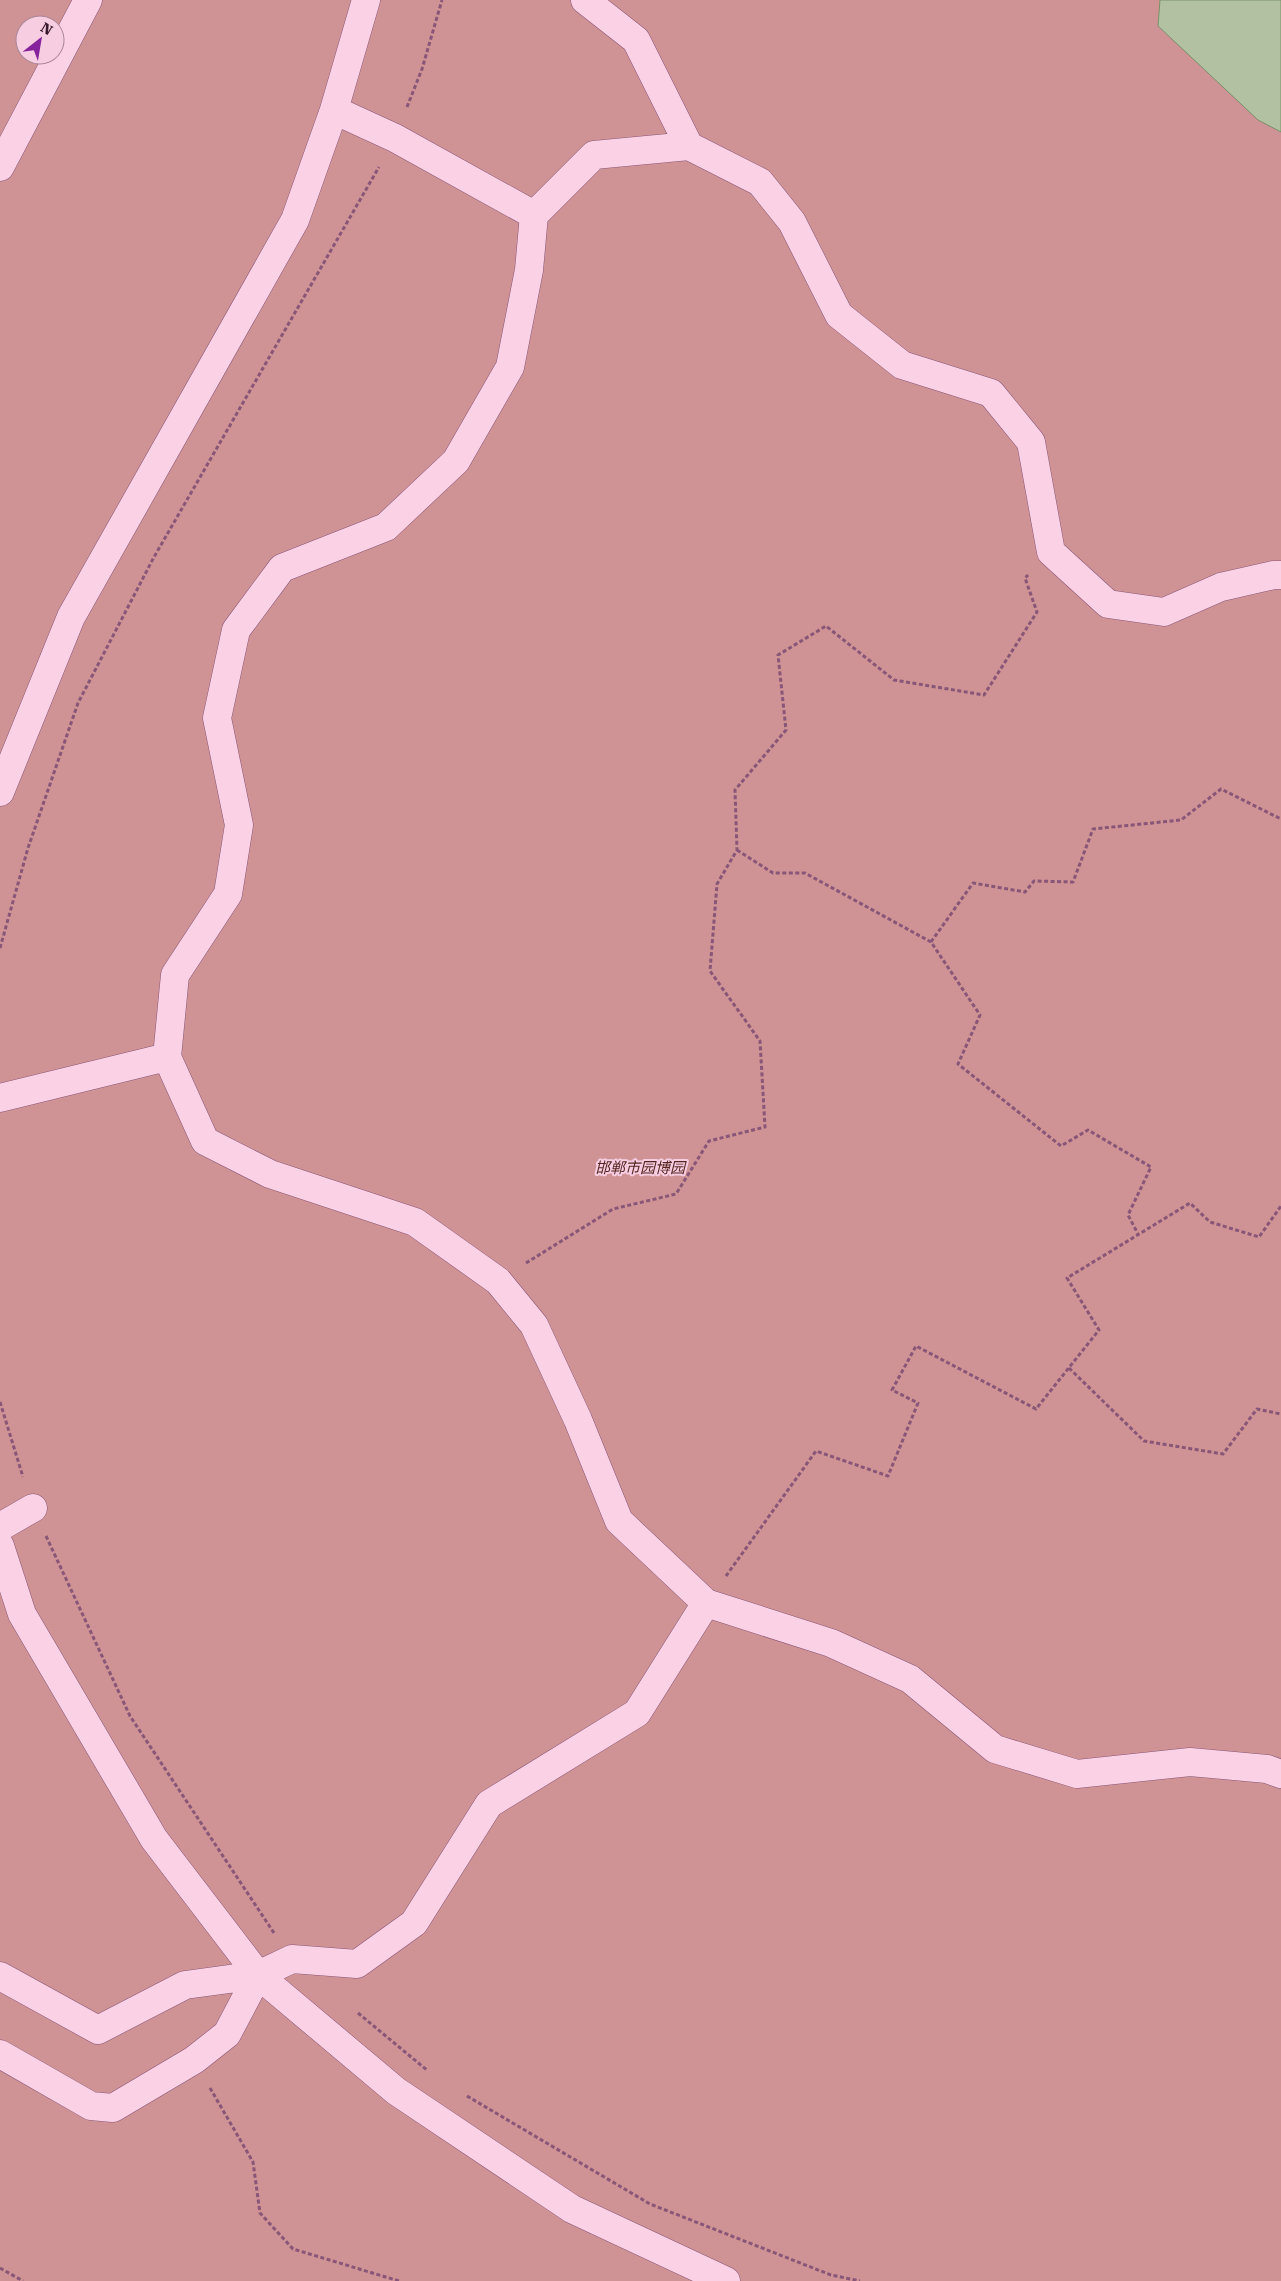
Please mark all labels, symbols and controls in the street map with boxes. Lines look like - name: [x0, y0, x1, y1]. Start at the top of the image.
- north arrow: [15, 15, 65, 65]
- text: N: [38, 19, 56, 39]
- park label: 邯郸市园博园: [595, 1159, 687, 1177]

